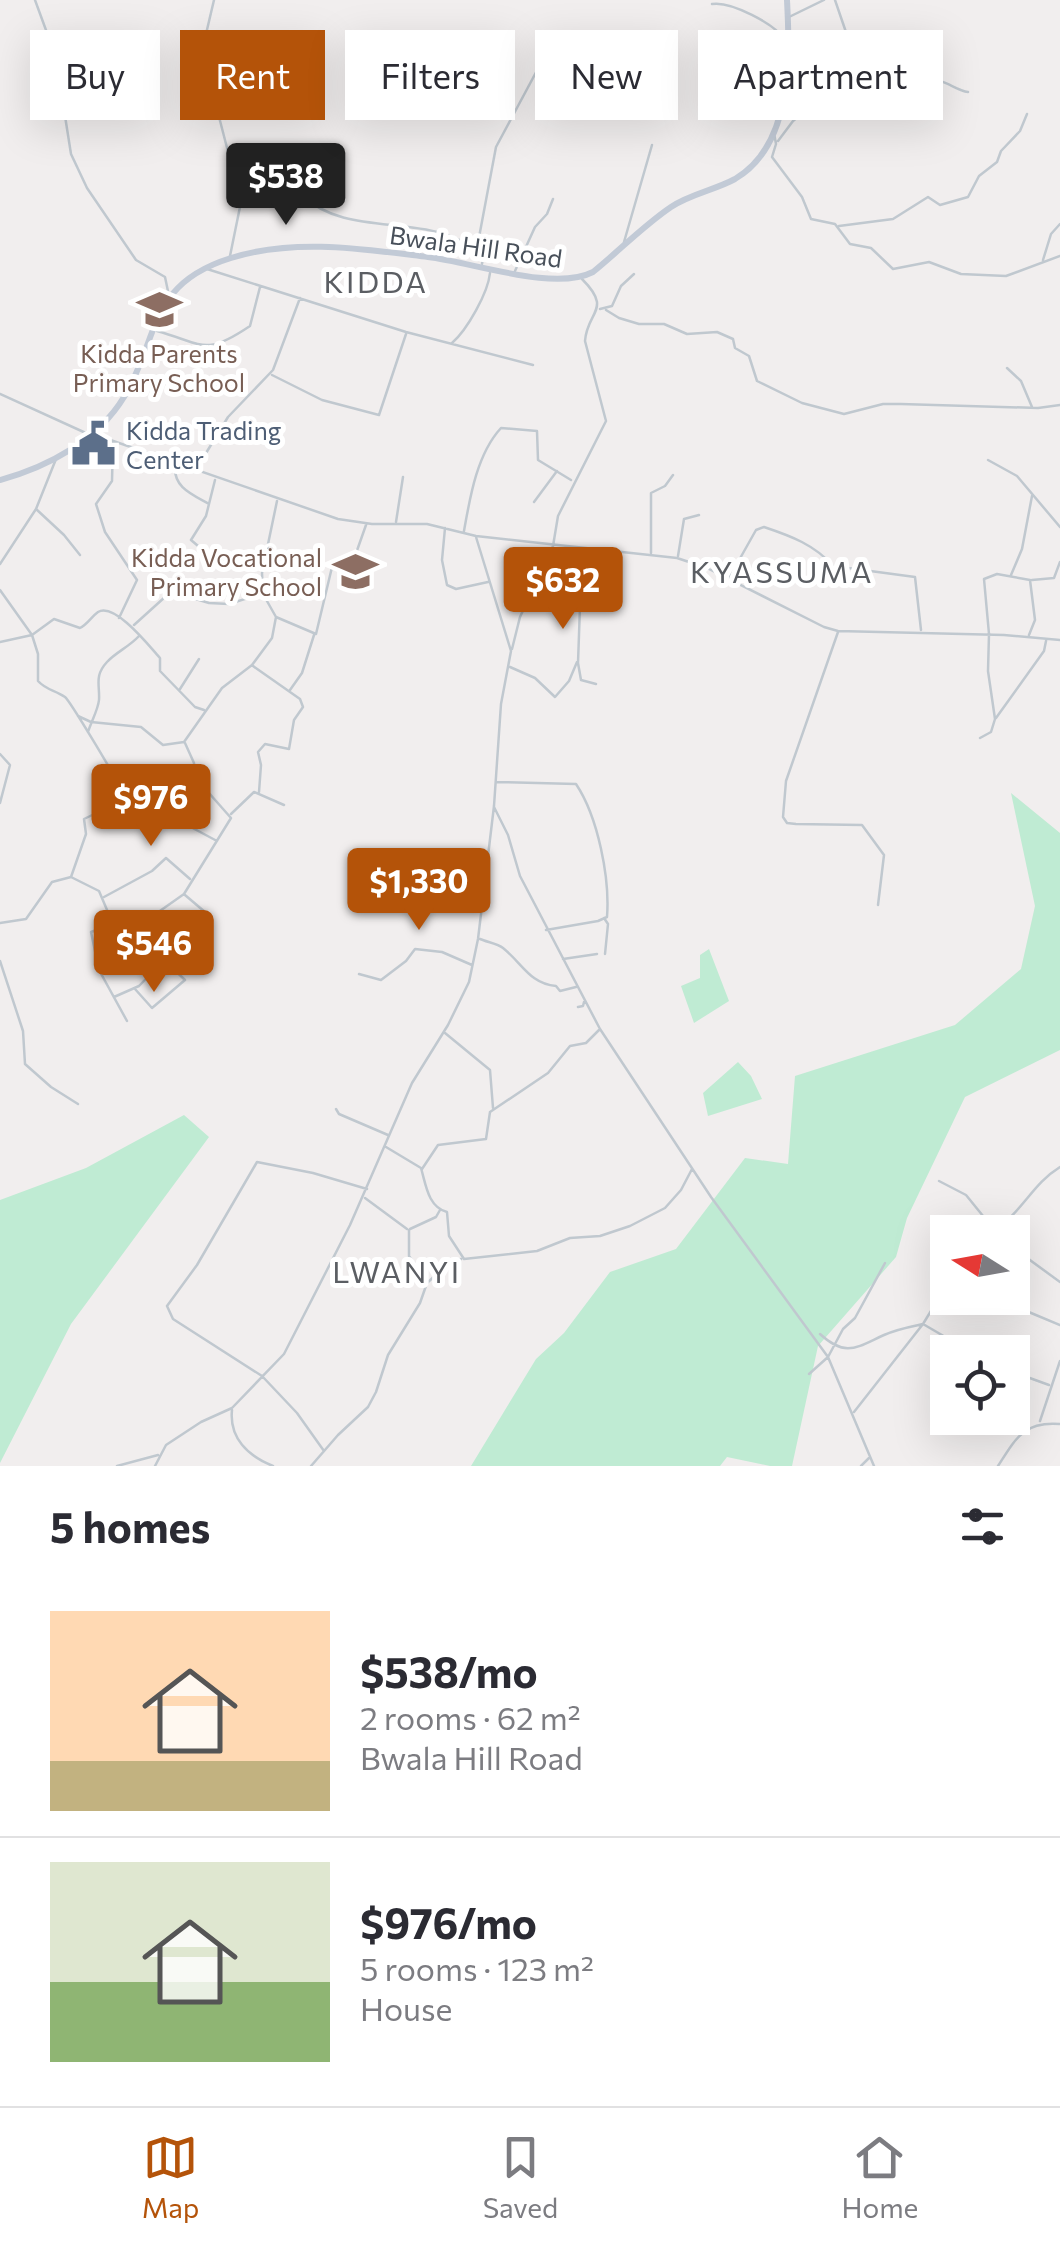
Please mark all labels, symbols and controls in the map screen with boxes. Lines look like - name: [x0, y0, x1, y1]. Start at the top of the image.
- chip: Buy: [30, 30, 160, 120]
- chip: Rent: [180, 30, 325, 120]
- chip: Filters: [345, 30, 515, 120]
- chip: New: [535, 30, 678, 120]
- chip: Apartment: [698, 30, 943, 120]
- pin: $538: [227, 143, 345, 228]
- text: $538: [248, 155, 324, 195]
- street label: Bwala Hill Road: [388, 219, 564, 273]
- district label: KIDDA: [323, 262, 429, 299]
- school or university icon: Kidda Parents Primary School: [135, 285, 183, 333]
- place label: Kidda Parents Primary School: [73, 338, 245, 397]
- place label: Kidda Trading Center: [126, 415, 282, 474]
- public building icon: Kidda Trading Center: [69, 420, 117, 468]
- place label: Kidda Vocational Primary School: [131, 542, 322, 601]
- school or university icon: Kidda Vocational Primary School: [331, 547, 379, 595]
- pin: $632: [504, 547, 622, 632]
- district label: KYASSUMA: [690, 552, 874, 589]
- text: $632: [526, 559, 600, 599]
- pin: $976: [92, 764, 210, 849]
- text: $976: [114, 776, 188, 816]
- pin: $1,330: [338, 848, 500, 933]
- text: $1,330: [369, 860, 469, 900]
- pin: $546: [95, 910, 213, 995]
- text: $546: [116, 922, 192, 962]
- north arrow: [930, 1215, 1030, 1315]
- map controls: [930, 1215, 1030, 1435]
- district label: LWANYI: [332, 1252, 462, 1289]
- button: locate: [930, 1335, 1030, 1435]
- icon: filters: [955, 1499, 1010, 1554]
- text: 5 homes: [50, 1500, 210, 1552]
- text: $538/mo: [360, 1645, 538, 1697]
- icon: home: [130, 1651, 250, 1771]
- text: 2 rooms · 62 m²: [360, 1697, 581, 1737]
- text: Bwala Hill Road: [360, 1737, 583, 1777]
- text: $976/mo: [360, 1896, 537, 1948]
- icon: home: [130, 1902, 250, 2022]
- text: 5 rooms · 123 m²: [360, 1948, 594, 1988]
- text: House: [360, 1988, 452, 2028]
- tab: Map: [142, 2130, 199, 2224]
- tab: Saved: [483, 2130, 558, 2224]
- tab: Home: [841, 2130, 918, 2224]

